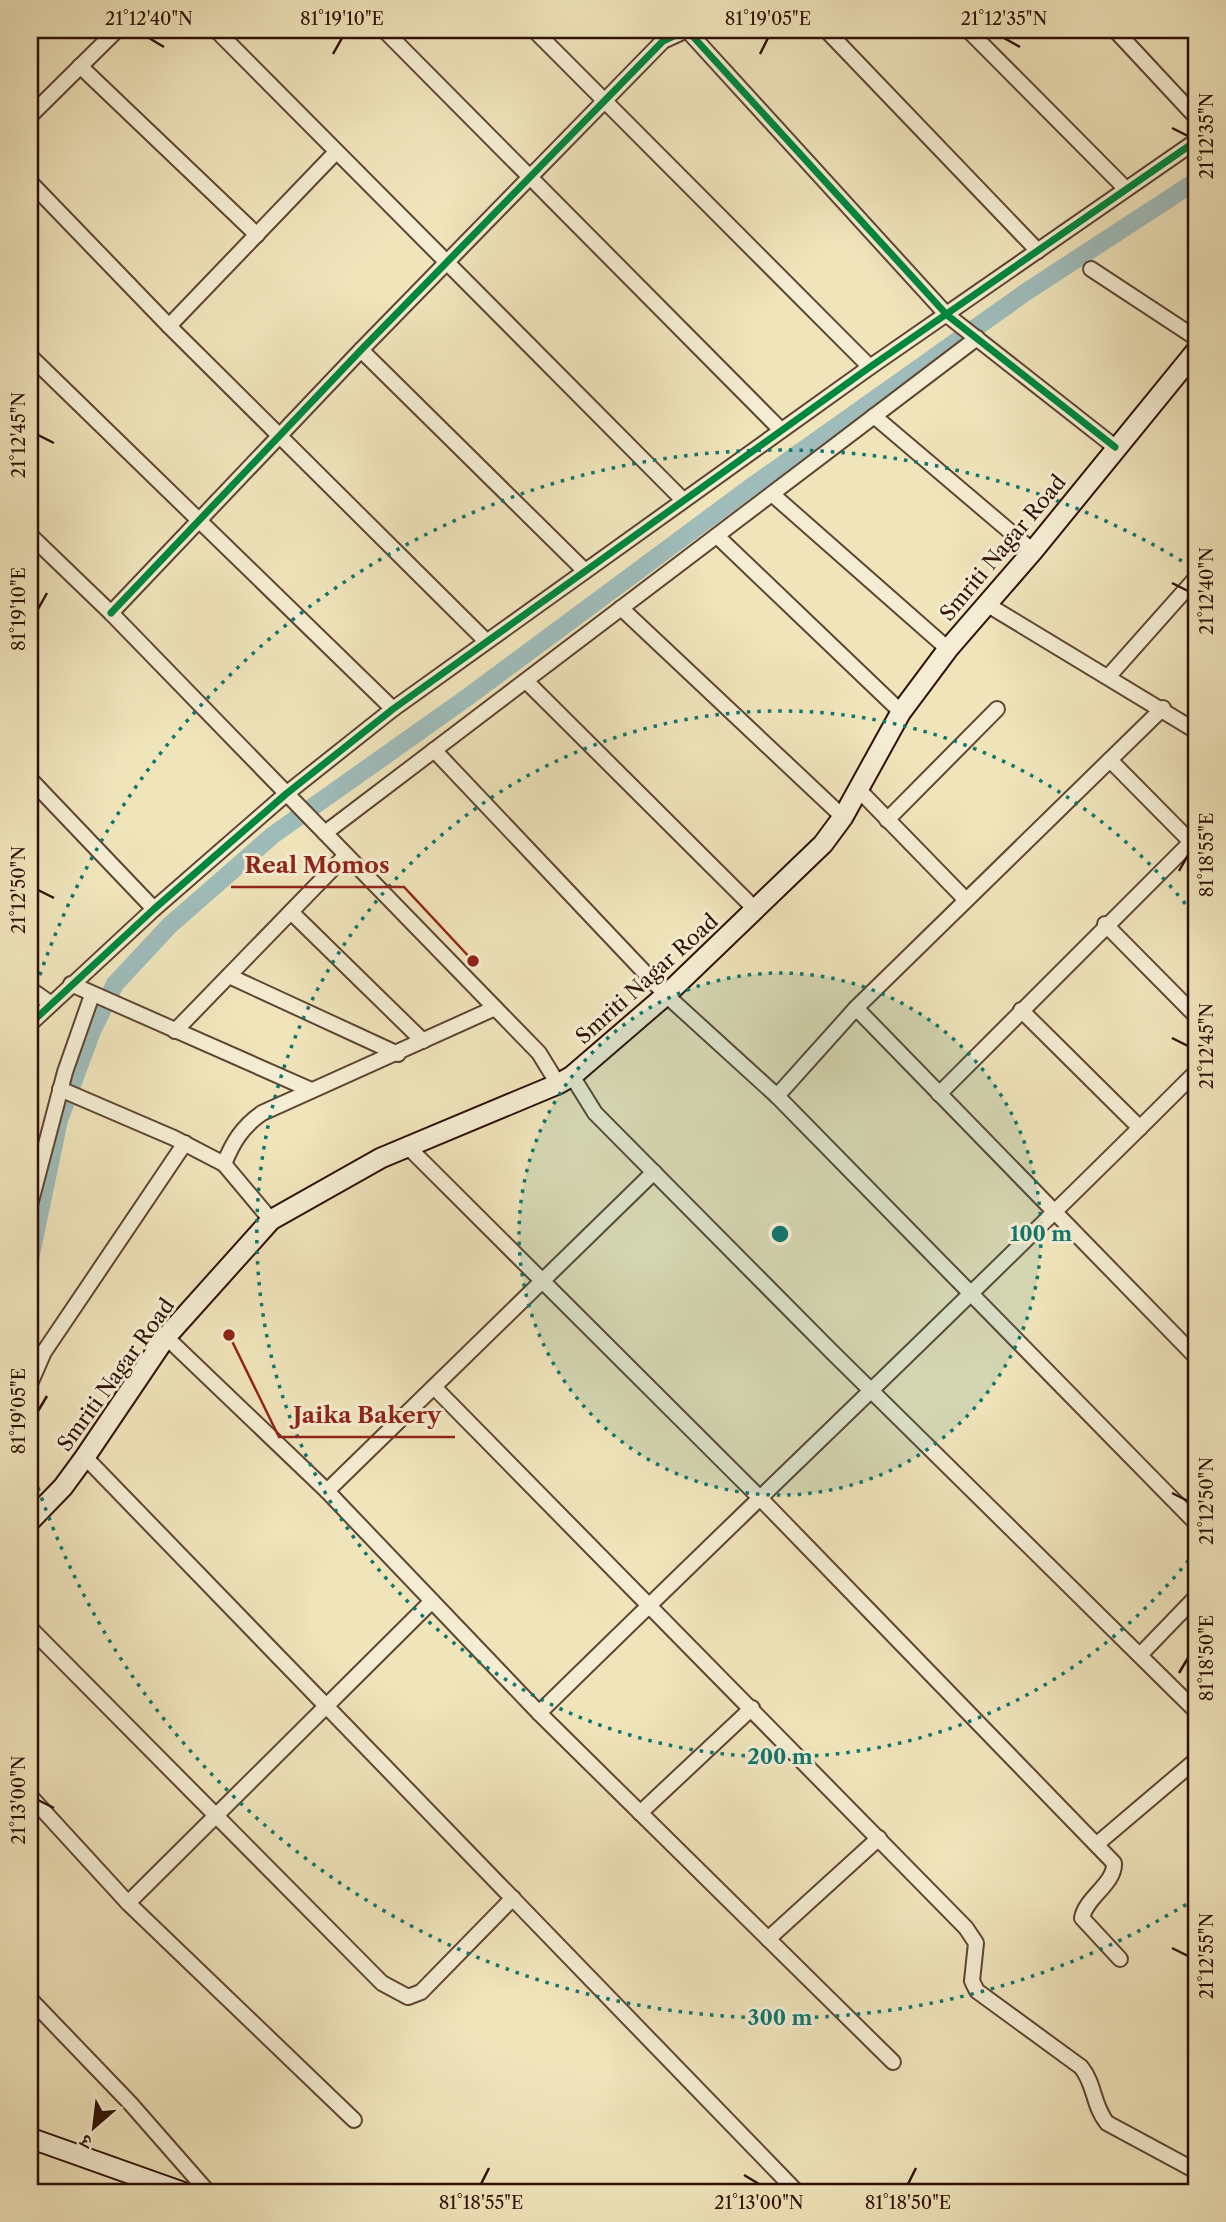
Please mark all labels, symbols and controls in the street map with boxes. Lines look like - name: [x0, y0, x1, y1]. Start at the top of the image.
- text: 21°12'40"N: [105, 8, 193, 30]
- text: 81°19'10"E: [300, 8, 384, 30]
- text: 81°19'05"E: [725, 8, 811, 30]
- text: 21°12'35"N: [961, 8, 1047, 30]
- text: 21°12'35"N: [1196, 93, 1218, 179]
- text: 21°12'45"N: [8, 392, 30, 478]
- street label: Smriti Nagar Road: [934, 470, 1071, 626]
- text: 21°12'40"N: [1196, 547, 1218, 635]
- text: 81°19'10"E: [8, 567, 30, 651]
- text: 81°18'55"E: [1196, 813, 1218, 897]
- callout: Real Momos: [231, 843, 404, 887]
- text: 21°12'50"N: [8, 846, 30, 934]
- text: Real Momos: [244, 851, 390, 879]
- street label: Smriti Nagar Road: [570, 908, 723, 1049]
- text: 21°12'45"N: [1196, 1003, 1218, 1089]
- text: 100 m: [1010, 1221, 1072, 1246]
- centre of rings: [768, 1222, 792, 1246]
- street label: Smriti Nagar Road: [52, 1293, 180, 1456]
- text: 81°19'05"E: [8, 1368, 30, 1454]
- callout: Jaika Bakery: [279, 1393, 455, 1437]
- text: Jaika Bakery: [289, 1401, 442, 1429]
- text: 21°12'50"N: [1196, 1457, 1218, 1545]
- text: 81°18'50"E: [1196, 1615, 1218, 1701]
- text: 200 m: [747, 1744, 813, 1769]
- text: 21°13'00"N: [8, 1755, 30, 1845]
- text: 21°12'55"N: [1196, 1913, 1218, 1999]
- text: 300 m: [748, 2005, 812, 2030]
- north arrow: [60, 2092, 130, 2162]
- text: उ: [75, 2129, 98, 2155]
- text: 81°18'55"E: [439, 2192, 523, 2214]
- text: 21°13'00"N: [714, 2192, 804, 2214]
- text: 81°18'50"E: [865, 2192, 951, 2214]

